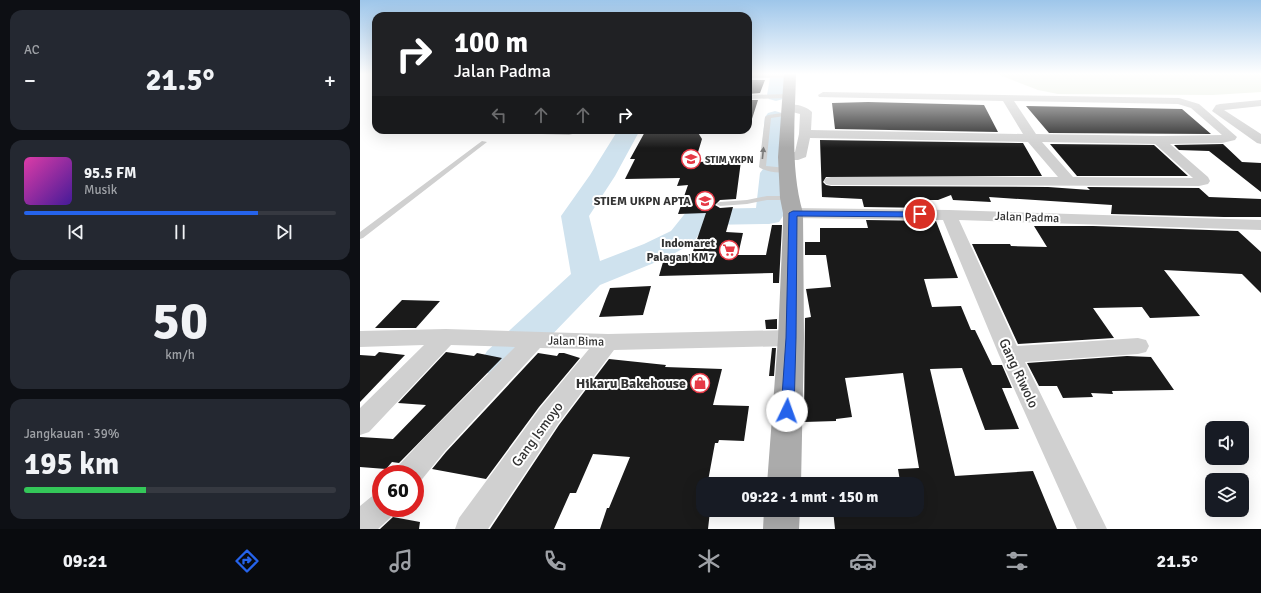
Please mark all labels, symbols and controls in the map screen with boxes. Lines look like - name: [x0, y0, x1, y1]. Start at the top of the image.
- text: 100 m: [454, 26, 528, 60]
- icon: right: [388, 28, 440, 80]
- text: AC: [24, 42, 40, 58]
- text: Jalan Padma: [454, 60, 551, 82]
- text: 21.5°: [145, 62, 215, 99]
- text: −: [24, 67, 36, 94]
- text: +: [324, 67, 336, 94]
- icon: left: [488, 104, 510, 126]
- icon: ahead: [530, 104, 552, 126]
- icon: ahead: [572, 104, 594, 126]
- icon: right: [614, 104, 636, 126]
- one-way arrow: [760, 147, 767, 159]
- school or university icon: STIM YKPN: [680, 148, 702, 170]
- place label: STIM YKPN: [705, 154, 754, 166]
- text: 95.5 FM: [84, 164, 136, 182]
- text: Musik: [84, 182, 117, 198]
- school or university icon: STIEM UKPN APTA: [694, 190, 716, 212]
- place label: STIEM UKPN APTA: [594, 194, 691, 209]
- pin: [903, 197, 937, 231]
- icon: arrive: [909, 203, 931, 225]
- street label: Jalan Padma: [994, 209, 1060, 226]
- icon: previous: [65, 221, 87, 243]
- icon: pause: [169, 221, 191, 243]
- icon: next: [273, 221, 295, 243]
- place label: Indomaret Palagan KM7: [646, 236, 716, 265]
- supermarket icon: Indomaret Palagan KM7: [718, 239, 740, 261]
- text: 50: [152, 289, 208, 353]
- street label: Jalan Bima: [548, 334, 604, 349]
- street label: Gang Riwolo: [995, 336, 1042, 411]
- text: km/h: [165, 347, 195, 363]
- shop icon: Hikaru Bakehouse: [689, 372, 711, 394]
- place label: Hikaru Bakehouse: [576, 375, 686, 392]
- position arrow: [766, 390, 808, 432]
- street label: Gang Ismoyo: [508, 398, 567, 470]
- map controls: [1205, 421, 1249, 517]
- button: sound: [1205, 421, 1249, 465]
- text: Jangkauan · 39%: [24, 426, 119, 442]
- text: 195 km: [24, 446, 119, 483]
- speed limit sign: 60: [372, 465, 424, 517]
- button: layers: [1205, 473, 1249, 517]
- text: 09:22 · 1 mnt · 150 m: [742, 488, 878, 506]
- icon: directions: [233, 547, 261, 575]
- icon: music: [387, 547, 415, 575]
- icon: phone: [541, 547, 569, 575]
- icon: climate: [695, 547, 723, 575]
- icon: car: [849, 547, 877, 575]
- icon: filters: [1003, 547, 1031, 575]
- text: 09:21: [63, 550, 107, 572]
- text: 21.5°: [1156, 550, 1198, 572]

